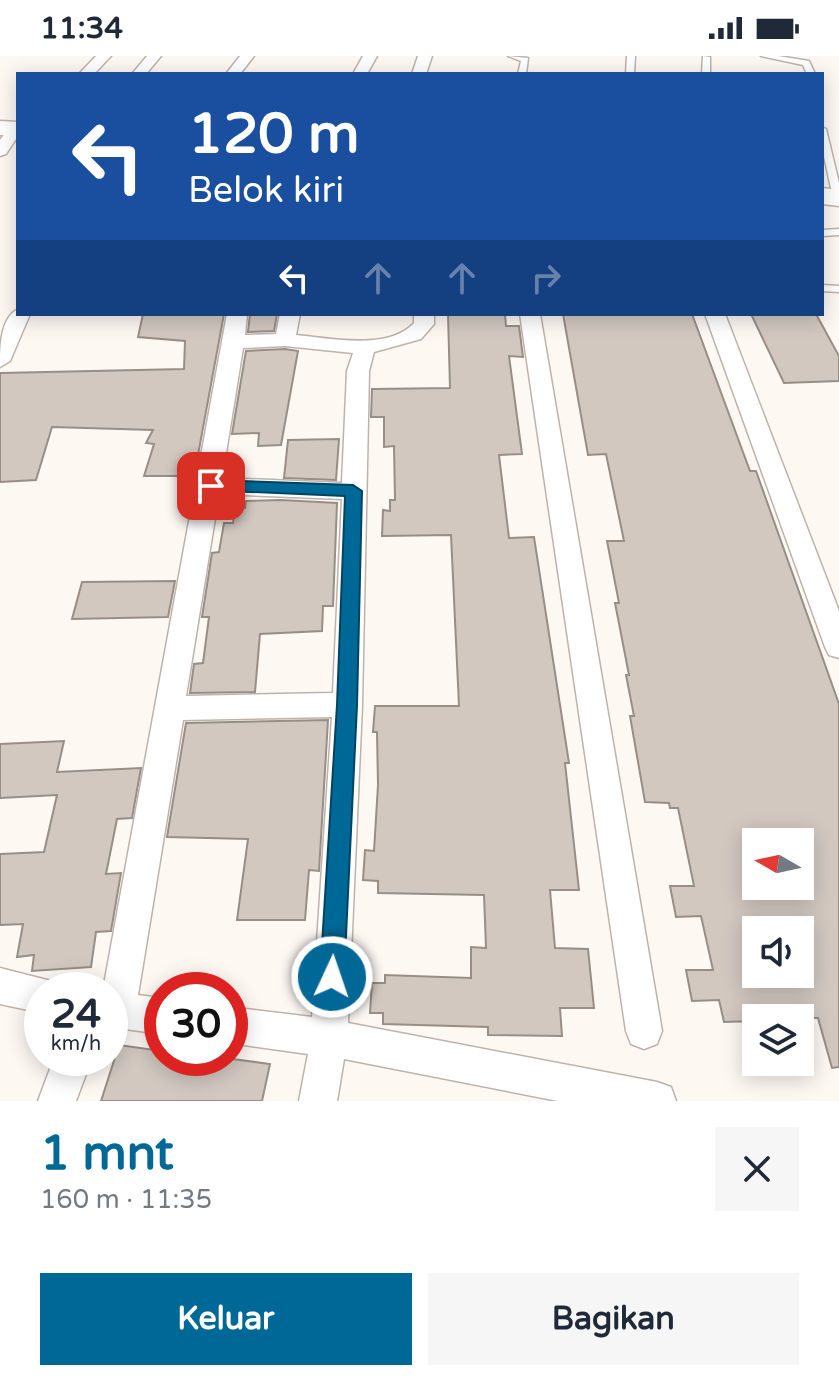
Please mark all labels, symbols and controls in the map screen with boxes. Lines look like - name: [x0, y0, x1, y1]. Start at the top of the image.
- text: 11:34: [40, 10, 123, 47]
- text: 120 m: [188, 101, 359, 168]
- icon: left: [56, 104, 160, 208]
- text: Belok kiri: [188, 169, 344, 212]
- icon: left: [272, 256, 316, 300]
- icon: ahead: [356, 256, 400, 300]
- icon: ahead: [440, 256, 484, 300]
- icon: right: [524, 256, 568, 300]
- pin: [177, 452, 245, 520]
- icon: arrive: [189, 464, 233, 508]
- north arrow: [742, 828, 814, 900]
- map controls: [742, 828, 814, 1076]
- button: sound: [742, 916, 814, 988]
- position arrow: [290, 935, 374, 1019]
- speed limit sign: 30: [144, 972, 248, 1076]
- text: 24: [51, 990, 101, 1038]
- button: layers: [742, 1004, 814, 1076]
- text: km/h: [51, 1032, 101, 1056]
- text: 1 mnt: [40, 1125, 174, 1183]
- button: close: [715, 1127, 799, 1211]
- text: 160 m · 11:35: [40, 1184, 212, 1215]
- button: Keluar: [40, 1273, 412, 1365]
- button: Bagikan: [428, 1273, 799, 1365]

